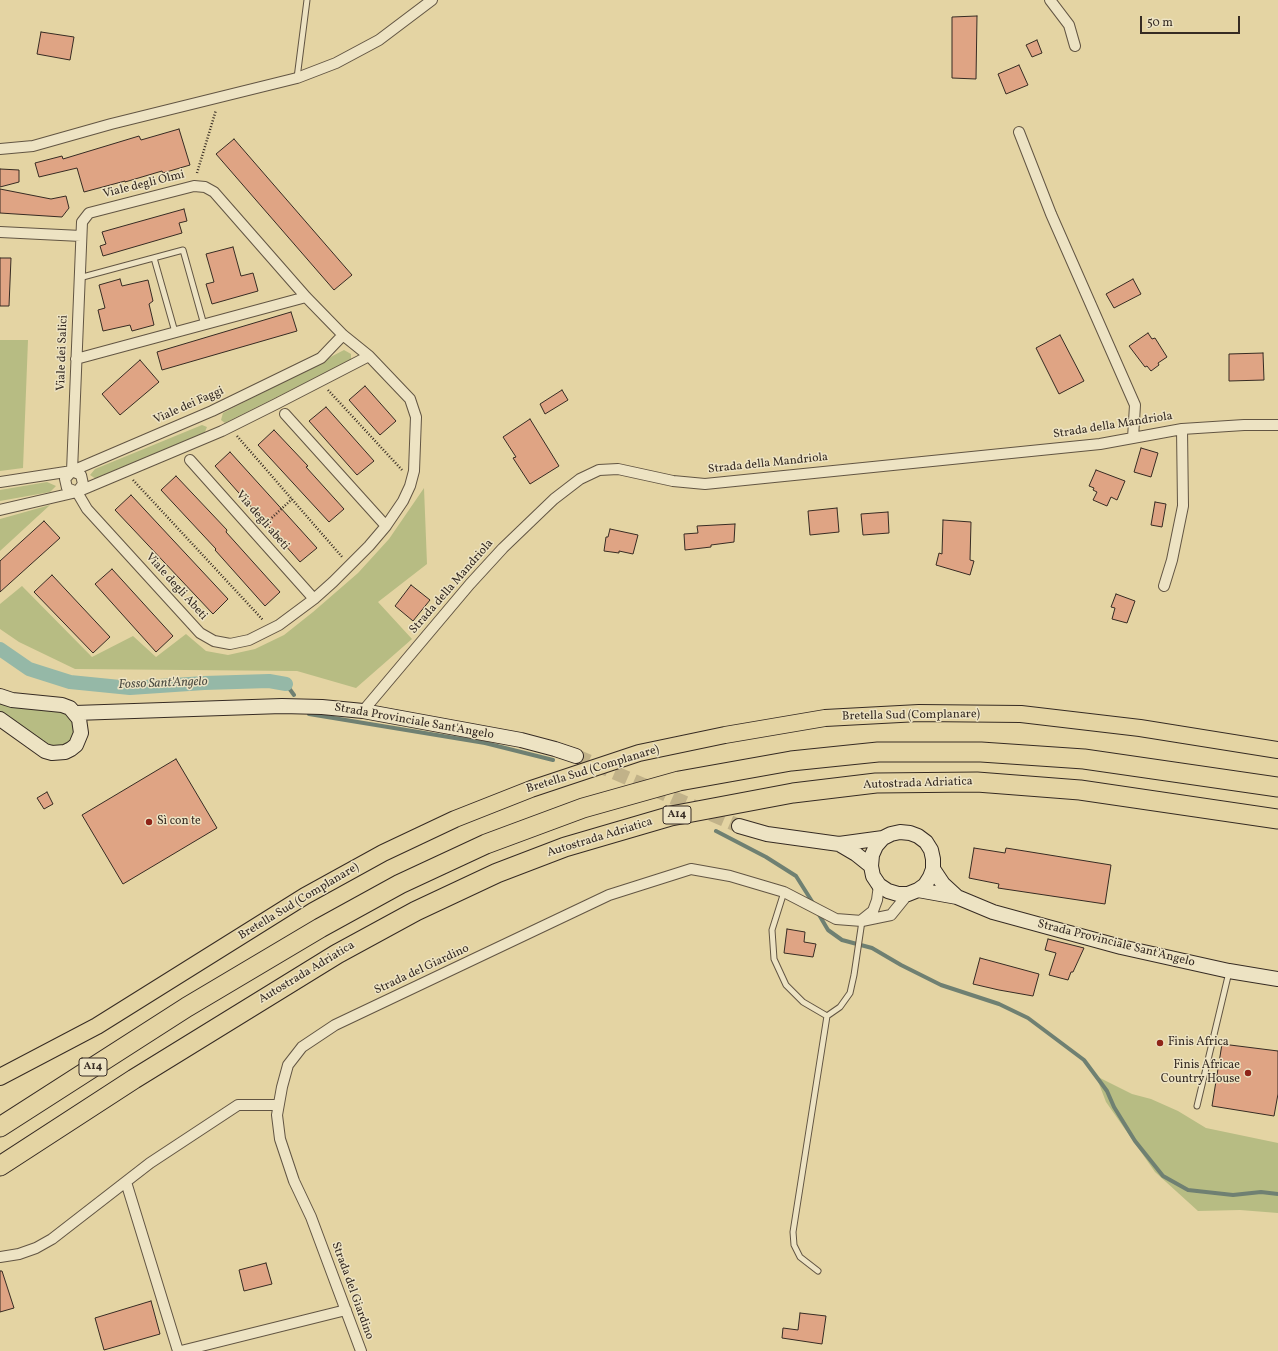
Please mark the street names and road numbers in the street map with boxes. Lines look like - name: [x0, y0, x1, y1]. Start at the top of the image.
- street label: Viale degli Olmi: [102, 168, 186, 202]
- street label: Viale dei Salici: [54, 315, 72, 391]
- street label: Viale dei Faggi: [152, 384, 226, 428]
- street label: Strada della Mandriola: [1052, 409, 1174, 443]
- street label: Strada della Mandriola: [707, 451, 829, 477]
- street label: Via degli abeti: [232, 488, 292, 554]
- street label: Strada della Mandriola: [407, 537, 497, 637]
- street label: Viale degli Abeti: [142, 550, 210, 624]
- street label: Strada Provinciale Sant'Angelo: [333, 701, 495, 743]
- street label: Bretella Sud (Complanare): [842, 708, 980, 724]
- street label: Bretella Sud (Complanare): [525, 743, 661, 797]
- street label: Autostrada Adriatica: [863, 775, 973, 793]
- road number: A14: [663, 806, 691, 824]
- street label: Autostrada Adriatica: [546, 815, 654, 861]
- street label: Bretella Sud (Complanare): [236, 860, 362, 944]
- street label: Strada Provinciale Sant'Angelo: [1036, 917, 1196, 971]
- street label: Autostrada Adriatica: [256, 939, 358, 1007]
- street label: Strada del Giardino: [372, 942, 472, 998]
- road number: A14: [79, 1058, 107, 1076]
- street label: Strada del Giardino: [328, 1240, 376, 1342]

